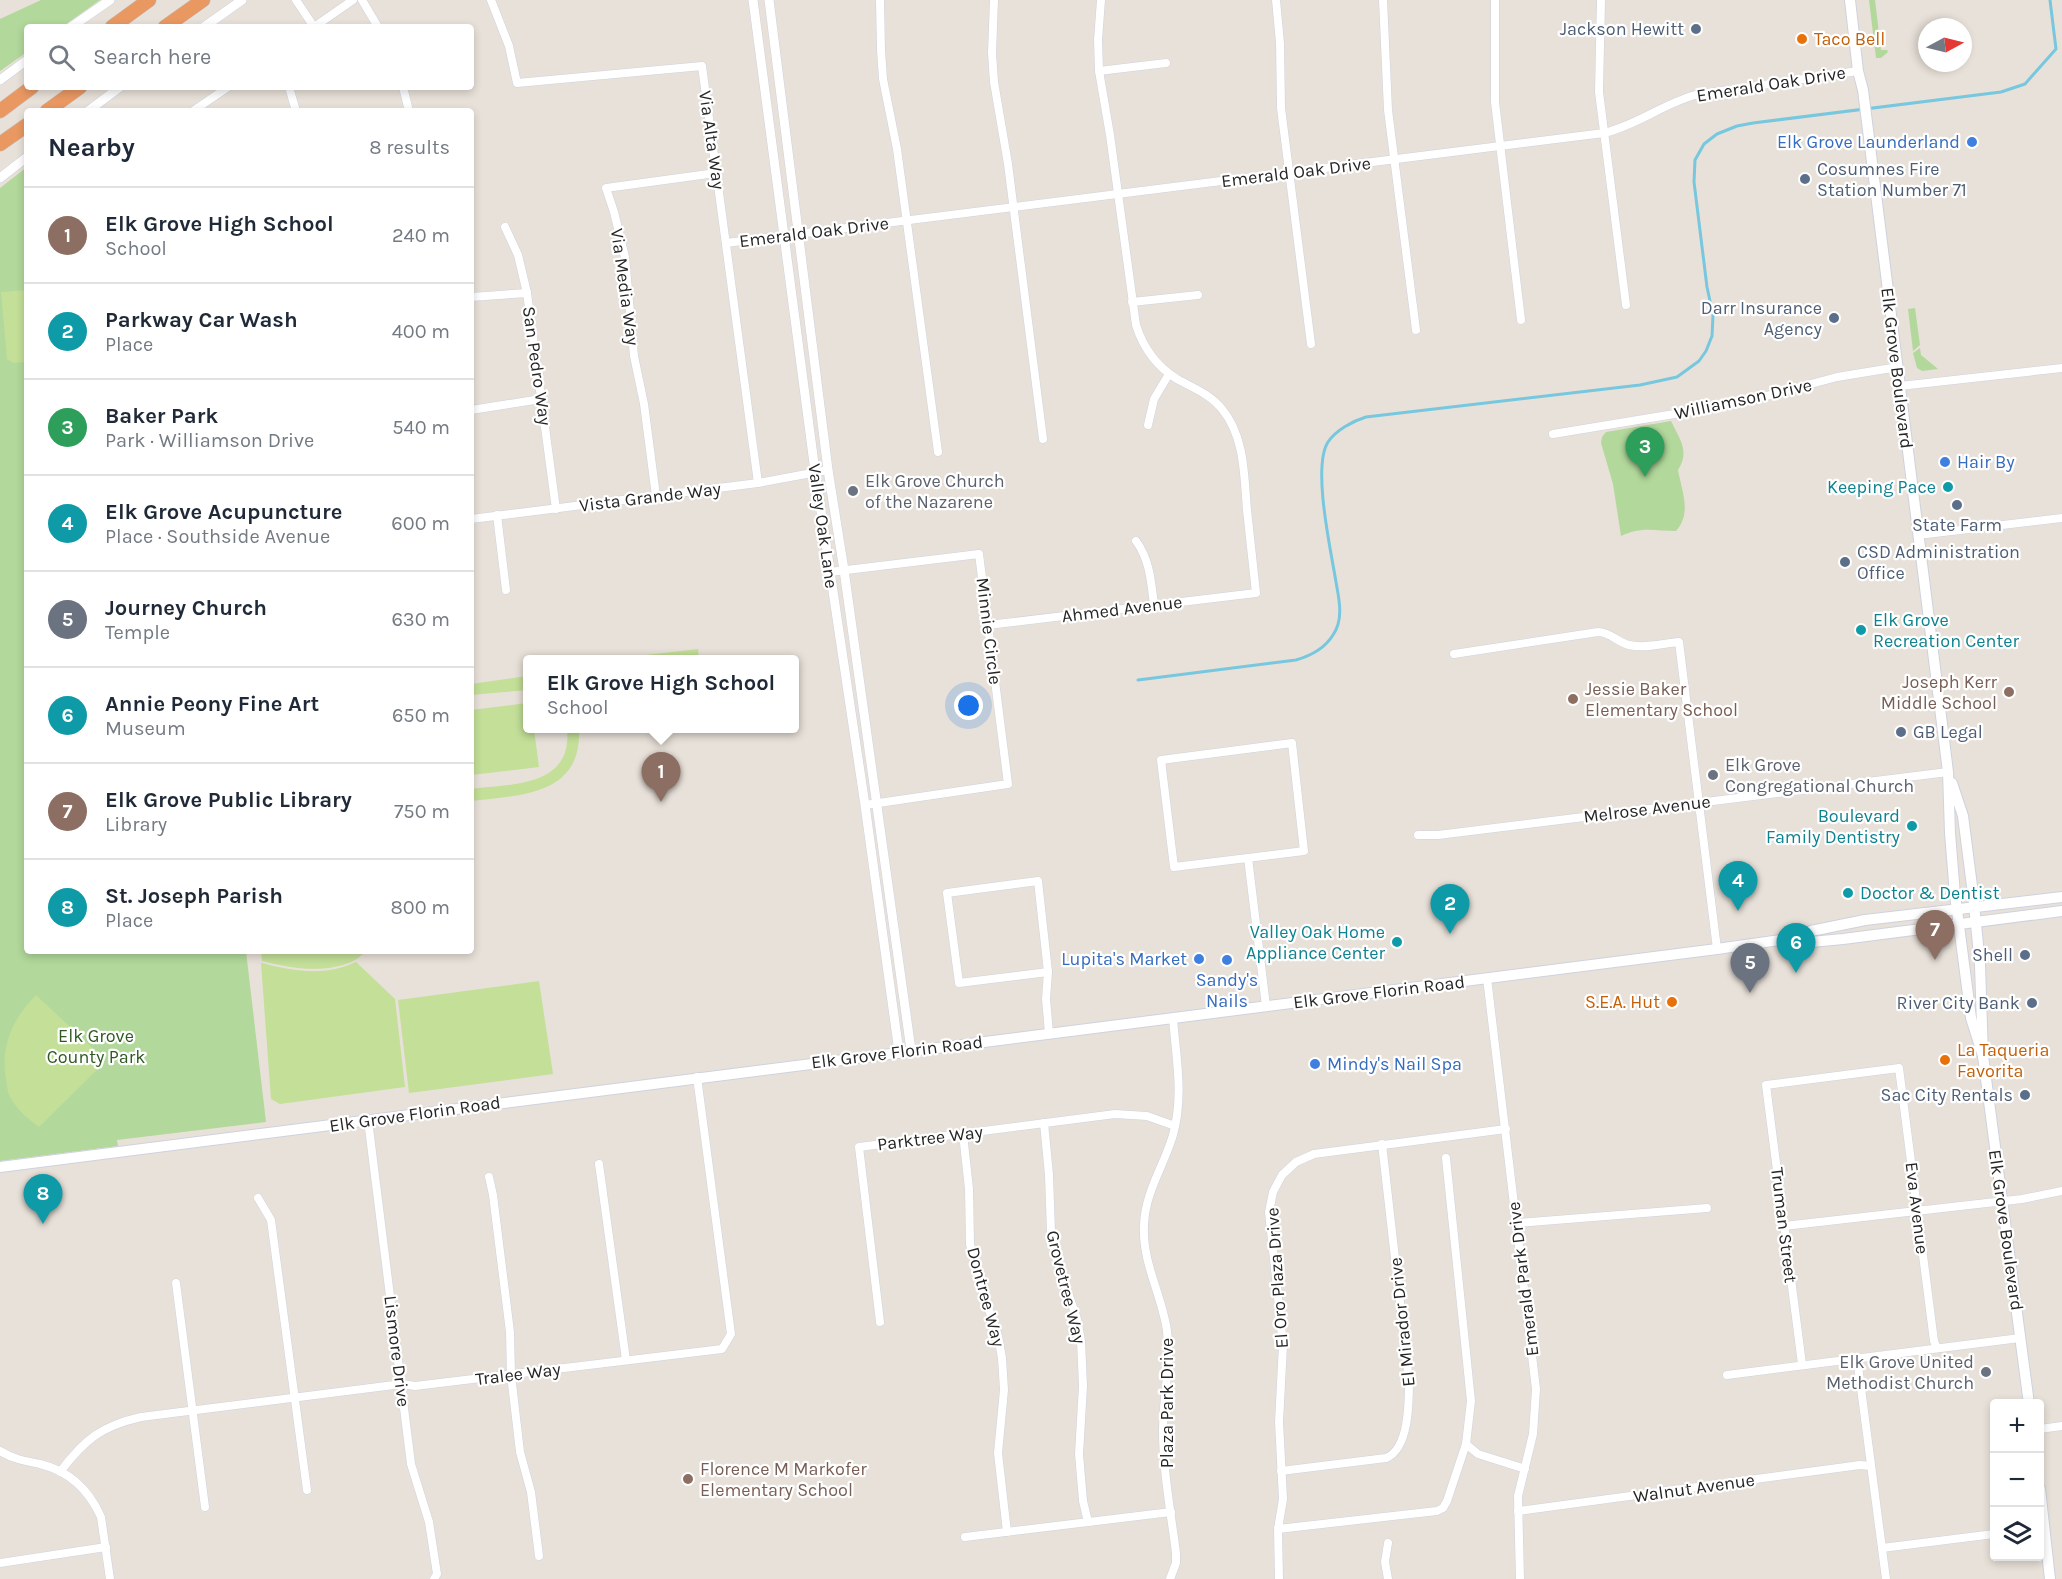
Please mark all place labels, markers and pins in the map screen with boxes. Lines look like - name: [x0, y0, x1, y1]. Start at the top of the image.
- place label: Jackson Hewitt: [1560, 18, 1684, 40]
- marker: Jackson Hewitt: [1689, 22, 1703, 36]
- place label: Taco Bell: [1814, 28, 1885, 50]
- marker: Taco Bell: [1795, 32, 1809, 46]
- place label: Elk Grove Launderland: [1777, 131, 1960, 153]
- marker: Elk Grove Launderland: [1965, 135, 1979, 149]
- place label: Cosumnes Fire Station Number 71: [1817, 158, 1967, 201]
- marker: Cosumnes Fire Station Number 71: [1798, 172, 1812, 186]
- place label: Darr Insurance Agency: [1701, 297, 1823, 340]
- marker: Darr Insurance Agency: [1827, 311, 1841, 325]
- pin: 3: [1626, 428, 1664, 477]
- place label: Hair By: [1957, 451, 2015, 473]
- marker: Hair By: [1938, 455, 1952, 469]
- place label: Elk Grove Church of the Nazarene: [865, 470, 1005, 513]
- place label: Keeping Pace: [1827, 476, 1936, 498]
- marker: Keeping Pace: [1941, 480, 1955, 494]
- marker: Elk Grove Church of the Nazarene: [846, 484, 860, 498]
- marker: State Farm: [1950, 498, 1964, 512]
- place label: State Farm: [1912, 514, 2002, 536]
- place label: CSD Administration Office: [1857, 541, 2020, 584]
- marker: CSD Administration Office: [1838, 555, 1852, 569]
- place label: Elk Grove Recreation Center: [1873, 609, 2019, 652]
- marker: Elk Grove Recreation Center: [1854, 623, 1868, 637]
- place label: Joseph Kerr Middle School: [1881, 671, 1997, 714]
- place label: Jessie Baker Elementary School: [1585, 678, 1738, 721]
- marker: Joseph Kerr Middle School: [2002, 685, 2016, 699]
- marker: Jessie Baker Elementary School: [1566, 692, 1580, 706]
- place label: GB Legal: [1913, 721, 1983, 743]
- marker: GB Legal: [1894, 725, 1908, 739]
- pin: 1: [642, 752, 680, 802]
- place label: Elk Grove Congregational Church: [1725, 754, 1914, 797]
- marker: Elk Grove Congregational Church: [1706, 768, 1720, 782]
- place label: Boulevard Family Dentistry: [1766, 805, 1901, 848]
- marker: Boulevard Family Dentistry: [1905, 819, 1919, 833]
- pin: 4: [1718, 862, 1758, 911]
- place label: Doctor & Dentist: [1860, 882, 2000, 904]
- pin: 2: [1430, 884, 1470, 934]
- marker: Doctor & Dentist: [1841, 886, 1855, 900]
- pin: 7: [1916, 910, 1954, 960]
- place label: Valley Oak Home Appliance Center: [1246, 921, 1385, 964]
- pin: 6: [1776, 924, 1816, 973]
- marker: Valley Oak Home Appliance Center: [1390, 935, 1404, 949]
- pin: 5: [1730, 944, 1770, 993]
- place label: Shell: [1972, 944, 2013, 966]
- place label: Lupita's Market: [1061, 948, 1187, 970]
- marker: Shell: [2018, 948, 2032, 962]
- marker: Lupita's Market: [1192, 952, 1206, 966]
- marker: Sandy's Nails: [1220, 953, 1234, 967]
- place label: Sandy's Nails: [1196, 969, 1258, 1012]
- place label: S.E.A. Hut: [1585, 991, 1660, 1013]
- place label: River City Bank: [1897, 992, 2020, 1014]
- marker: S.E.A. Hut: [1665, 995, 1679, 1009]
- marker: River City Bank: [2025, 996, 2039, 1010]
- place label: La Taqueria Favorita: [1957, 1039, 2049, 1082]
- place label: Mindy's Nail Spa: [1327, 1053, 1462, 1075]
- marker: La Taqueria Favorita: [1938, 1053, 1952, 1067]
- marker: Mindy's Nail Spa: [1308, 1057, 1322, 1071]
- place label: Sac City Rentals: [1881, 1084, 2013, 1106]
- marker: Sac City Rentals: [2018, 1088, 2032, 1102]
- pin: 8: [24, 1174, 63, 1224]
- place label: Elk Grove United Methodist Church: [1826, 1351, 1974, 1394]
- marker: Elk Grove United Methodist Church: [1979, 1365, 1993, 1379]
- place label: Florence M Markofer Elementary School: [700, 1458, 867, 1501]
- marker: Florence M Markofer Elementary School: [681, 1472, 695, 1486]

